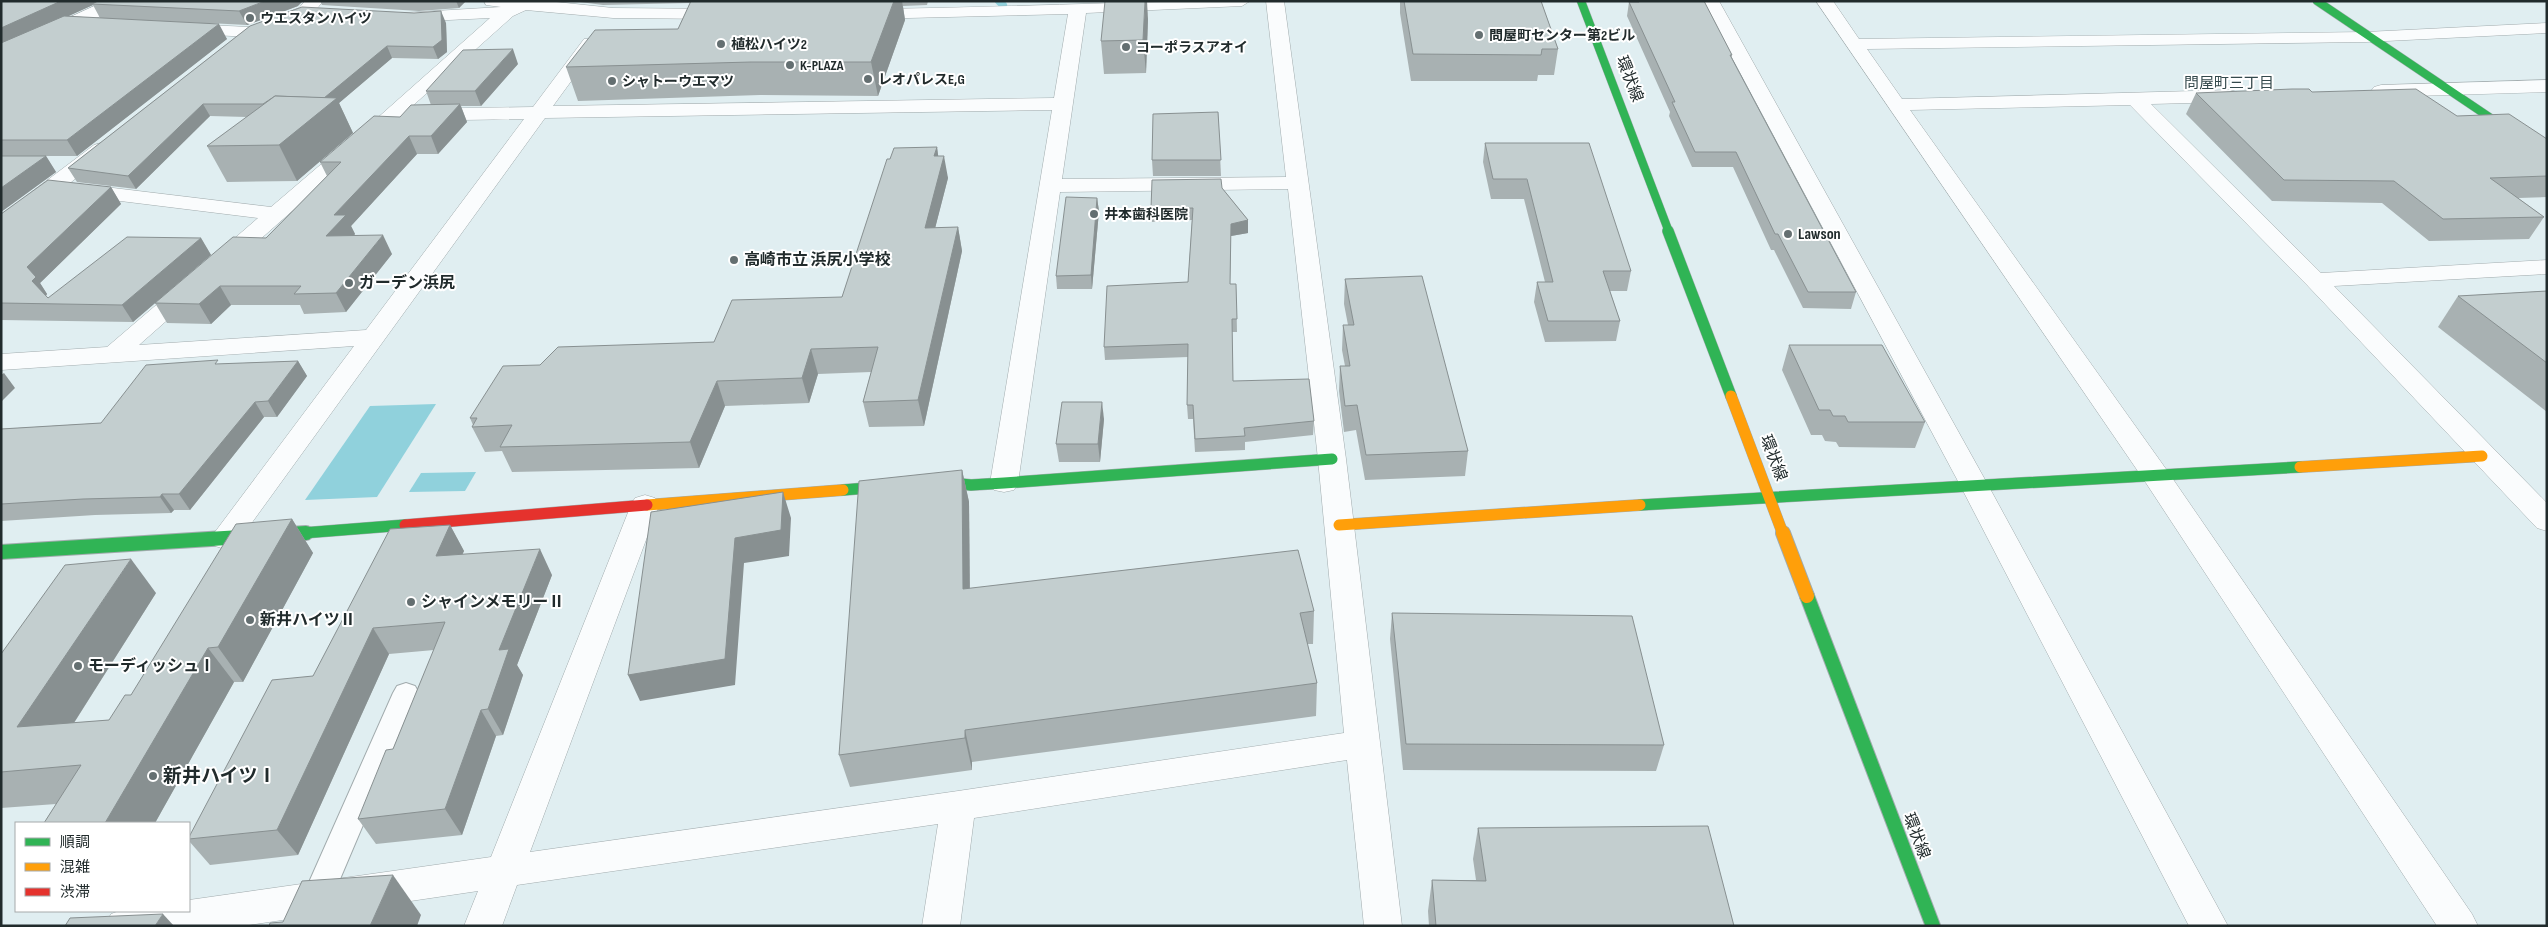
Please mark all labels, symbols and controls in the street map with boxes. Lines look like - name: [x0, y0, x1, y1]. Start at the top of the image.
- place label: ウエスタンハイツ: [260, 10, 372, 27]
- marker: ウエスタンハイツ: [244, 12, 256, 24]
- place label: 問屋町センター第2ビル: [1489, 27, 1635, 44]
- marker: 問屋町センター第2ビル: [1473, 29, 1485, 41]
- place label: 植松ハイツ2: [731, 36, 807, 53]
- marker: 植松ハイツ2: [715, 38, 727, 50]
- place label: コーポラスアオイ: [1136, 39, 1248, 56]
- marker: コーポラスアオイ: [1120, 41, 1132, 53]
- street label: 環状線: [1612, 53, 1646, 105]
- place label: K-PLAZA: [800, 57, 844, 74]
- marker: K-PLAZA: [784, 59, 796, 71]
- place label: レオパレスE,G: [878, 71, 965, 88]
- place label: シャトーウエマツ: [622, 73, 734, 90]
- marker: レオパレスE,G: [862, 73, 874, 85]
- district label: 問屋町三丁目: [2184, 74, 2274, 93]
- marker: シャトーウエマツ: [606, 75, 618, 87]
- place label: 井本歯科医院: [1104, 206, 1188, 223]
- marker: 井本歯科医院: [1088, 208, 1100, 220]
- place label: Lawson: [1798, 225, 1841, 244]
- marker: Lawson: [1782, 228, 1794, 240]
- place label: 高崎市立 浜尻小学校: [744, 251, 891, 270]
- marker: 高崎市立 浜尻小学校: [728, 254, 740, 266]
- place label: ガーデン浜尻: [359, 274, 455, 293]
- marker: ガーデン浜尻: [343, 277, 355, 289]
- street label: 環状線: [1756, 432, 1790, 484]
- place label: シャインメモリーⅡ: [421, 593, 565, 612]
- marker: シャインメモリーⅡ: [405, 596, 417, 608]
- place label: 新井ハイツⅡ: [260, 610, 356, 630]
- marker: 新井ハイツⅡ: [244, 614, 256, 626]
- place label: モーディッシュⅠ: [88, 657, 215, 676]
- marker: モーディッシュⅠ: [72, 660, 84, 672]
- place label: 新井ハイツⅠ: [163, 765, 277, 788]
- marker: 新井ハイツⅠ: [147, 770, 159, 782]
- street label: 環状線: [1899, 810, 1933, 862]
- legend: [15, 822, 190, 912]
- text: 順調: [60, 833, 90, 852]
- text: 混雑: [60, 858, 90, 877]
- text: 渋滞: [60, 883, 90, 902]

